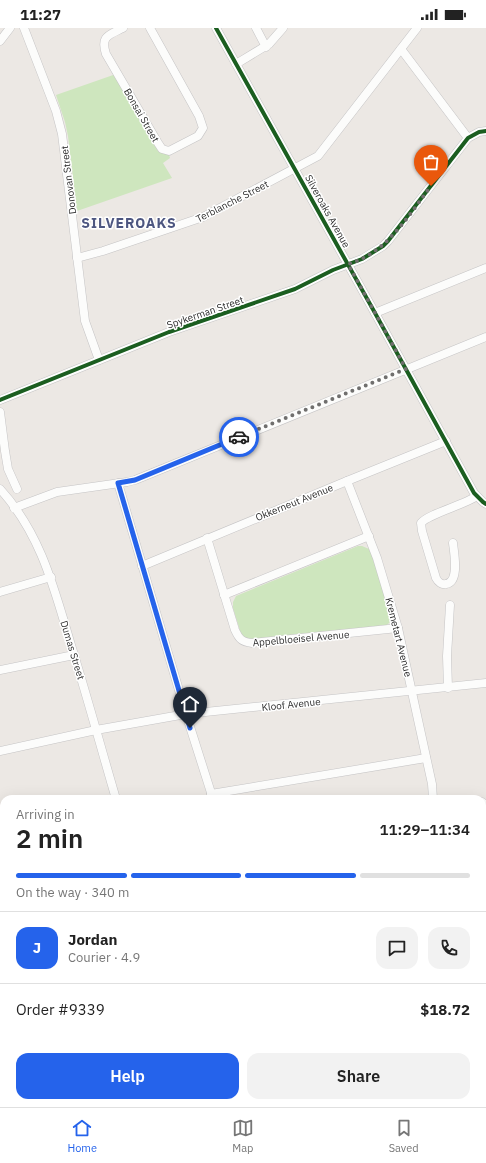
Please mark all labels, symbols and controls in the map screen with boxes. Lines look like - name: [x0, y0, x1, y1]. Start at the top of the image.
- text: 11:27: [20, 5, 61, 24]
- street label: Bonsai Street: [121, 86, 163, 145]
- street label: Donovan Street: [58, 144, 79, 215]
- pin: [414, 145, 448, 186]
- icon: bag: [420, 151, 442, 173]
- street label: Silveroaks Avenue: [302, 172, 353, 251]
- street label: Terblanche Street: [194, 177, 271, 225]
- district label: SILVEROAKS: [81, 214, 177, 232]
- street label: Spykerman Street: [165, 293, 246, 332]
- courier: [219, 417, 259, 457]
- icon: car: [228, 426, 250, 448]
- street label: Okkerneut Avenue: [253, 481, 335, 524]
- street label: Kremetart Avenue: [382, 596, 415, 679]
- street label: Dumas Street: [57, 619, 88, 682]
- street label: Appelbloeisel Avenue: [252, 628, 351, 649]
- pin: [173, 687, 207, 728]
- icon: home: [179, 693, 201, 715]
- street label: Kloof Avenue: [261, 695, 322, 714]
- text: Arriving in: [16, 806, 75, 823]
- text: 11:29–11:34: [380, 820, 470, 839]
- text: 2 min: [16, 821, 83, 855]
- text: On the way · 340 m: [16, 884, 129, 901]
- button: chat: [376, 927, 418, 969]
- button: phone: [428, 927, 470, 969]
- text: Jordan: [68, 930, 117, 949]
- text: J: [33, 938, 41, 957]
- text: Courier · 4.9: [68, 949, 140, 966]
- text: Order #9339: [16, 1000, 105, 1019]
- text: $18.72: [420, 1000, 470, 1019]
- button: Help: [16, 1053, 239, 1099]
- button: Share: [247, 1053, 470, 1099]
- tab: Home: [67, 1117, 97, 1155]
- tab: Map: [232, 1117, 254, 1155]
- tab: Saved: [389, 1117, 419, 1155]

